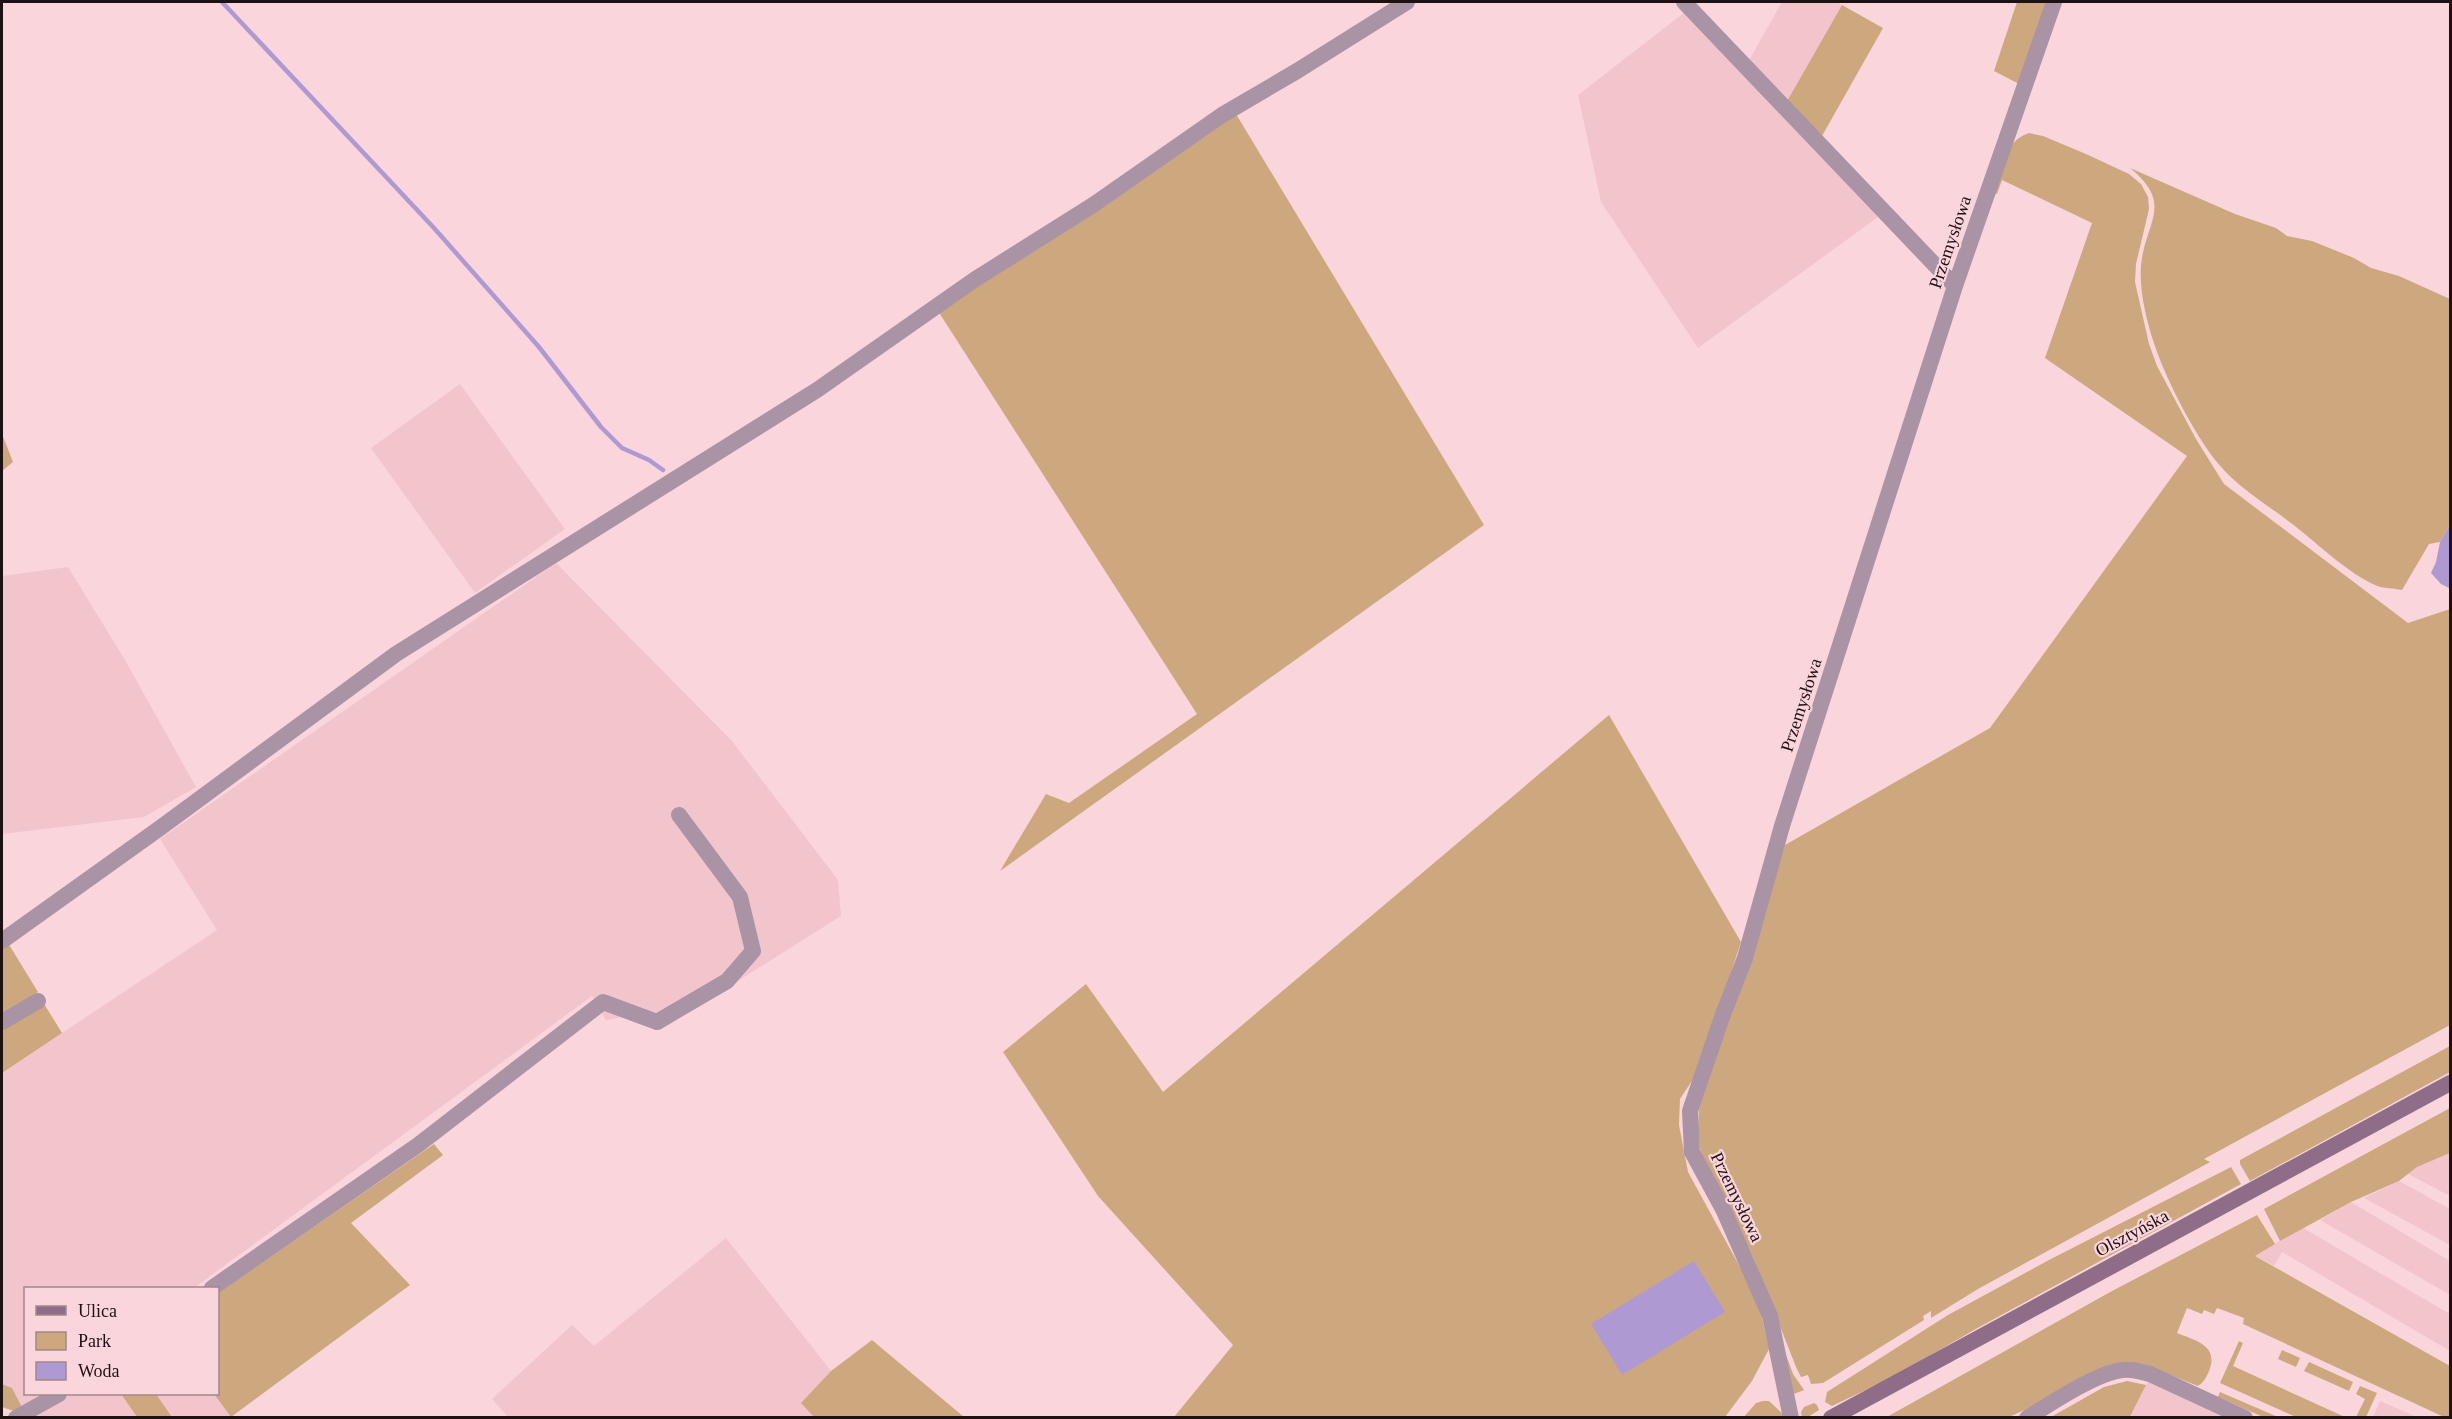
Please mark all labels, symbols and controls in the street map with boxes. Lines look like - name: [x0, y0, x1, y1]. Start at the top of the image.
- street label: Przemysłowa: [1925, 193, 1975, 291]
- street label: Przemysłowa: [1777, 656, 1825, 754]
- street label: Przemysłowa: [1707, 1149, 1767, 1245]
- street label: Olsztyńska: [2092, 1205, 2172, 1261]
- legend: [24, 1287, 219, 1395]
- text: Ulica: [78, 1301, 117, 1321]
- text: Park: [78, 1331, 111, 1351]
- text: Woda: [78, 1361, 120, 1381]

